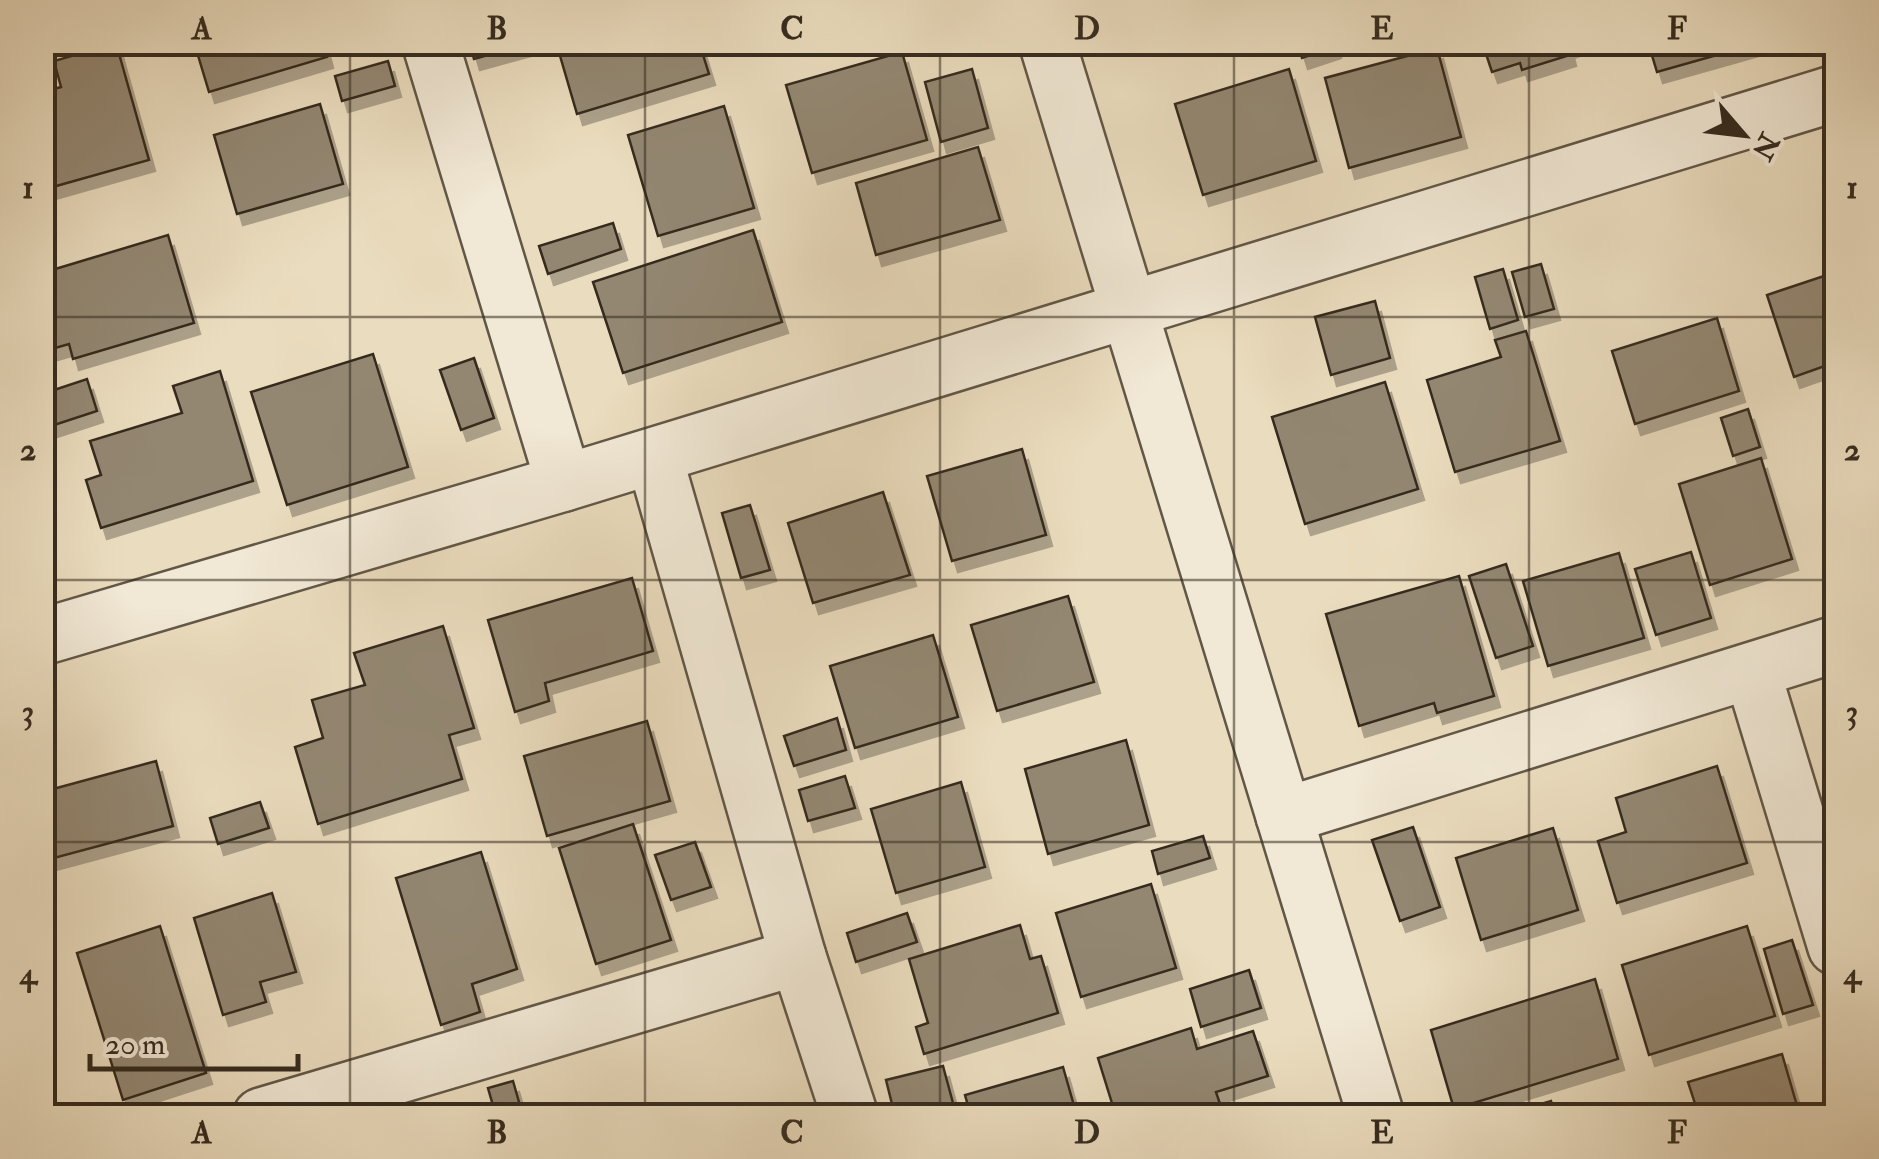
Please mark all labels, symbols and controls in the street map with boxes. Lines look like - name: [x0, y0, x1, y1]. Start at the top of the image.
- text: A: [190, 9, 213, 49]
- text: B: [487, 9, 507, 49]
- text: C: [780, 9, 804, 49]
- text: D: [1074, 9, 1100, 49]
- text: E: [1370, 9, 1394, 49]
- text: F: [1667, 9, 1687, 49]
- north arrow: [1694, 85, 1794, 185]
- text: N: [1743, 126, 1787, 166]
- text: 1: [22, 168, 34, 208]
- text: 1: [1846, 168, 1858, 208]
- text: 2: [20, 430, 36, 470]
- text: 2: [1844, 430, 1860, 470]
- text: 3: [22, 692, 34, 732]
- text: 3: [1846, 692, 1858, 732]
- text: 4: [18, 954, 38, 994]
- text: 4: [1842, 954, 1862, 994]
- scale bar: [90, 1009, 298, 1071]
- text: 20 m: [105, 1026, 165, 1063]
- text: A: [190, 1113, 213, 1153]
- text: B: [487, 1113, 507, 1153]
- text: C: [780, 1113, 804, 1153]
- text: D: [1074, 1113, 1100, 1153]
- text: E: [1370, 1113, 1394, 1153]
- text: F: [1667, 1113, 1687, 1153]

